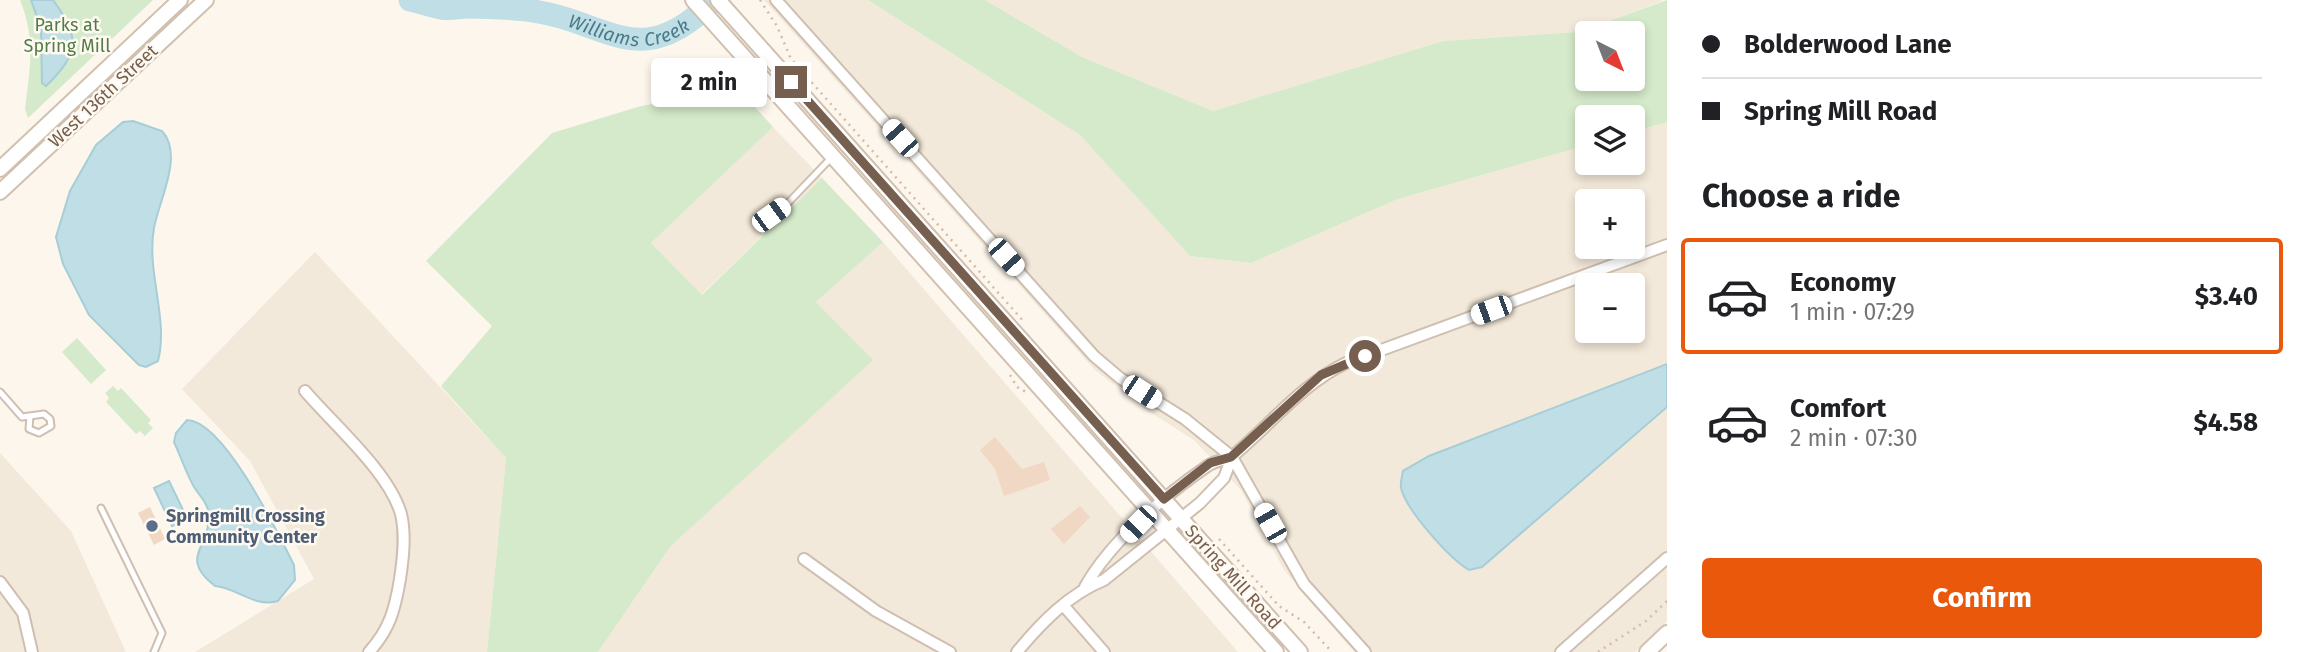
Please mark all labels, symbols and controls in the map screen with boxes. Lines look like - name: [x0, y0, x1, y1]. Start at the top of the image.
- water label: Williams Creek: [565, 9, 694, 51]
- park label: Parks at Spring Mill: [24, 14, 110, 57]
- north arrow: [1575, 21, 1645, 91]
- map controls: [1575, 21, 1645, 343]
- text: Bolderwood Lane: [1744, 29, 1951, 60]
- street label: West 136th Street: [44, 39, 162, 152]
- callout: 2 min: [651, 57, 766, 106]
- route end: [775, 66, 807, 98]
- text: 2 min: [681, 68, 737, 96]
- text: Spring Mill Road: [1744, 96, 1937, 127]
- button: layers: [1575, 105, 1645, 175]
- car: [879, 115, 922, 161]
- text: Choose a ride: [1702, 177, 1900, 215]
- button: +: [1575, 189, 1645, 259]
- car: [748, 194, 795, 236]
- car: [985, 234, 1028, 280]
- icon: car: [1706, 265, 1769, 328]
- text: Economy: [1790, 267, 1896, 298]
- button: −: [1575, 273, 1645, 343]
- text: $3.40: [2195, 281, 2258, 312]
- car: [1468, 293, 1515, 327]
- text: 1 min · 07:29: [1790, 298, 1915, 326]
- route start: [1349, 340, 1381, 372]
- car: [1119, 372, 1166, 412]
- icon: car: [1706, 391, 1769, 454]
- text: Comfort: [1790, 393, 1886, 424]
- text: $4.58: [2193, 407, 2258, 438]
- text: 2 min · 07:30: [1790, 424, 1918, 452]
- car: [1251, 500, 1290, 546]
- car: [1116, 502, 1161, 546]
- place label: Springmill Crossing Community Center: [166, 505, 325, 548]
- marker: Springmill Crossing Community Center: [144, 518, 160, 534]
- street label: Spring Mill Road: [1180, 520, 1286, 634]
- button: Confirm: [1702, 558, 2262, 638]

